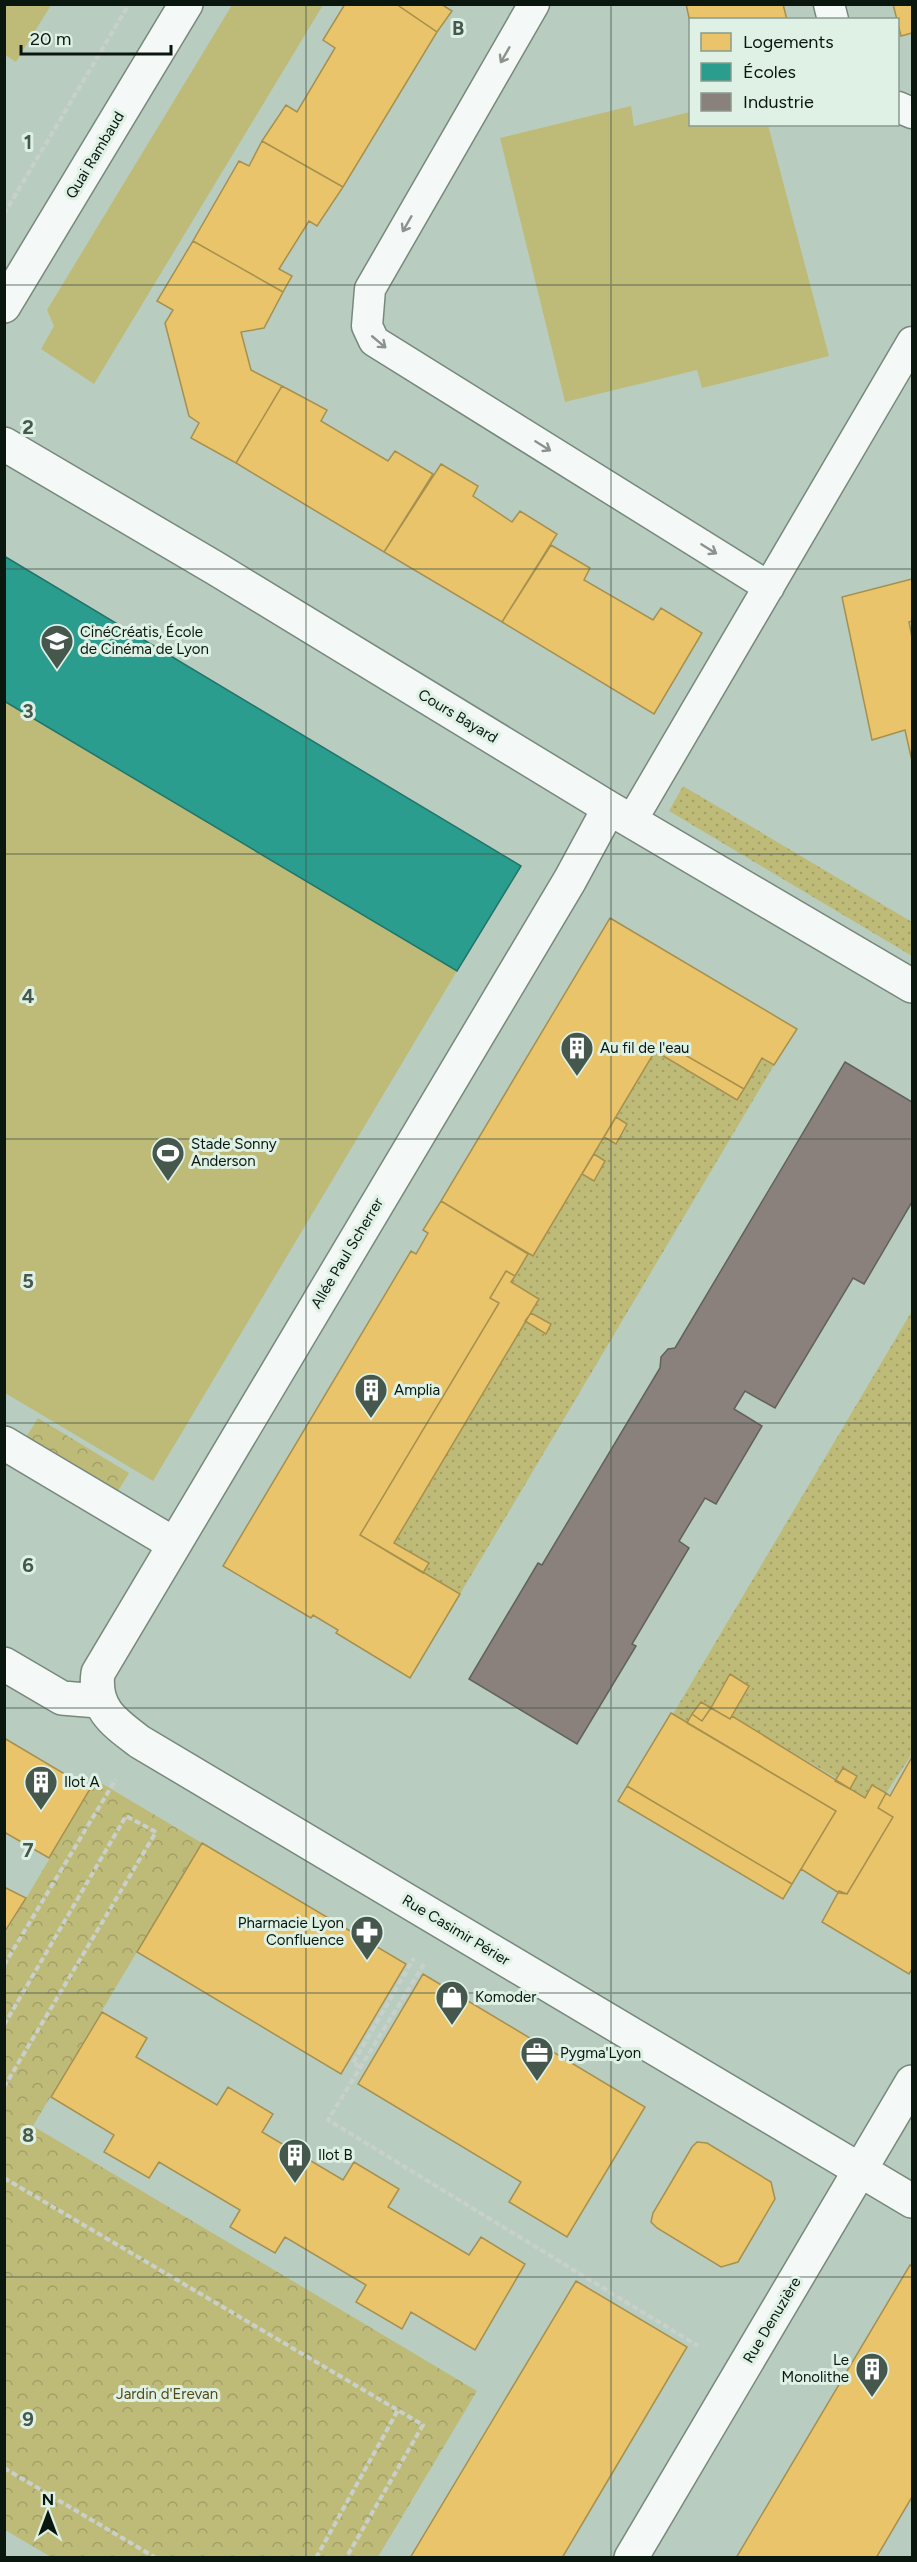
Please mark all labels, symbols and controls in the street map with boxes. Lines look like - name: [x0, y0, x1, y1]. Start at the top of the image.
- text: B: [452, 16, 464, 40]
- scale bar: [21, 18, 171, 56]
- legend: [689, 18, 899, 126]
- text: 20 m: [30, 28, 71, 50]
- text: Logements: [743, 31, 834, 53]
- one-way arrow: [498, 46, 510, 63]
- text: Écoles: [743, 61, 796, 83]
- text: Industrie: [743, 91, 814, 113]
- street label: Quai Rambaud: [62, 108, 128, 202]
- text: 1: [24, 130, 32, 154]
- one-way arrow: [401, 215, 413, 232]
- one-way arrow: [371, 335, 386, 349]
- text: 2: [22, 415, 34, 439]
- one-way arrow: [534, 441, 551, 453]
- one-way arrow: [700, 544, 717, 556]
- school or university icon: CinéCréatis, École de Cinéma de Lyon: [39, 623, 75, 670]
- place label: CinéCréatis, École de Cinéma de Lyon: [80, 623, 209, 658]
- street label: Cours Bayard: [415, 685, 501, 747]
- text: 3: [22, 699, 34, 723]
- text: 4: [22, 984, 35, 1008]
- building icon: Au fil de l'eau: [559, 1030, 595, 1077]
- place label: Au fil de l'eau: [600, 1039, 689, 1057]
- sports icon: Stade Sonny Anderson: [150, 1135, 186, 1182]
- place label: Stade Sonny Anderson: [191, 1135, 277, 1170]
- street label: Allée Paul Scherrer: [307, 1194, 387, 1312]
- text: 5: [22, 1269, 34, 1293]
- building icon: Amplia: [353, 1372, 389, 1419]
- place label: Amplia: [394, 1381, 440, 1399]
- text: 6: [22, 1553, 34, 1577]
- building icon: Ilot A: [23, 1764, 59, 1811]
- place label: Ilot A: [64, 1773, 100, 1791]
- text: 7: [22, 1838, 34, 1862]
- street label: Rue Casimir Périer: [399, 1891, 513, 1969]
- place label: Pharmacie Lyon Confluence: [238, 1914, 344, 1949]
- pharmacy icon: Pharmacie Lyon Confluence: [349, 1914, 385, 1961]
- shop icon: Komoder: [434, 1979, 470, 2026]
- place label: Komoder: [475, 1988, 536, 2006]
- office icon: Pygma'Lyon: [519, 2035, 555, 2082]
- place label: Pygma'Lyon: [560, 2044, 641, 2062]
- text: 8: [22, 2123, 34, 2147]
- building icon: Ilot B: [277, 2137, 313, 2184]
- place label: Ilot B: [318, 2146, 353, 2164]
- street label: Rue Denuzière: [739, 2274, 805, 2366]
- place label: Le Monolithe: [782, 2351, 849, 2386]
- building icon: Le Monolithe: [854, 2351, 890, 2398]
- park label: Jardin d'Erevan: [116, 2385, 218, 2403]
- text: 9: [22, 2407, 34, 2431]
- north arrow: [18, 2484, 78, 2544]
- text: N: [42, 2490, 54, 2509]

